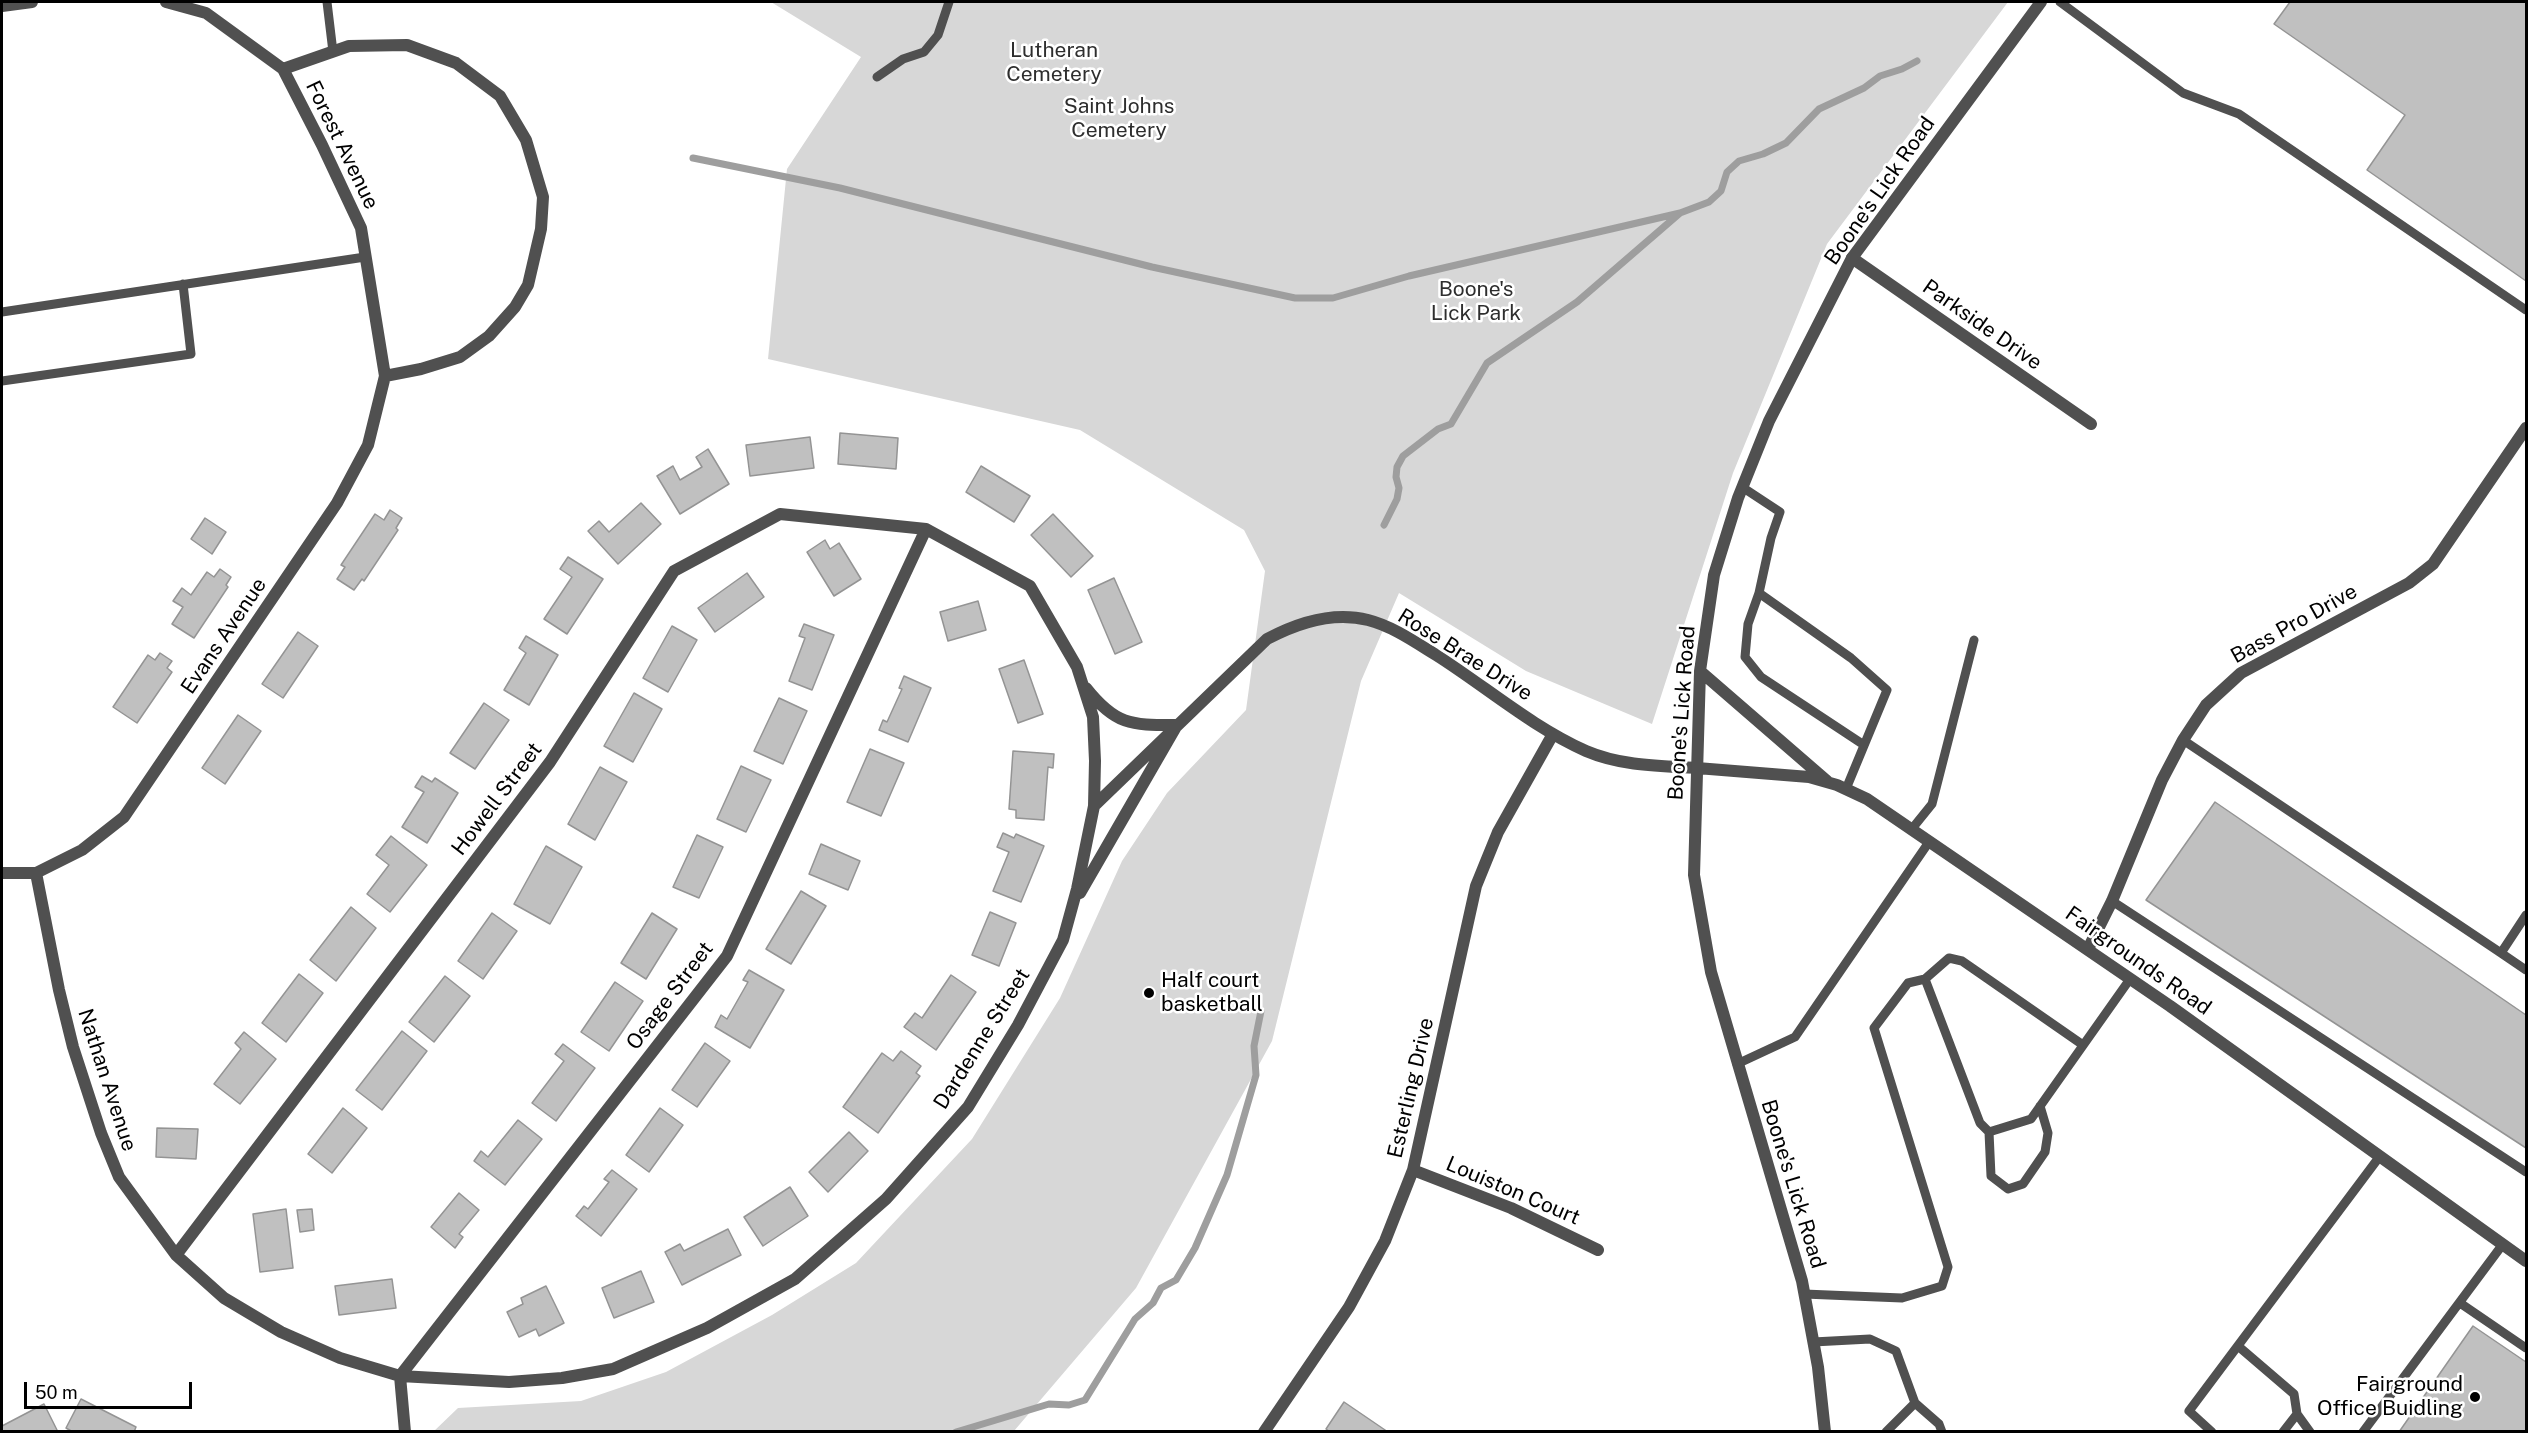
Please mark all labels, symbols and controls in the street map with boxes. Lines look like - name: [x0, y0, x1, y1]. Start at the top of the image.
- park label: Lutheran Cemetery: [1006, 38, 1102, 88]
- street label: Forest Avenue: [300, 77, 384, 213]
- park label: Saint Johns Cemetery: [1064, 94, 1174, 144]
- street label: Boone's Lick Road: [1819, 112, 1941, 270]
- street label: Parkside Drive: [1917, 274, 2047, 376]
- park label: Boone's Lick Park: [1431, 277, 1521, 327]
- street label: Evans Avenue: [176, 573, 272, 699]
- street label: Bass Pro Drive: [2226, 579, 2362, 669]
- street label: Rose Brae Drive: [1393, 603, 1537, 707]
- street label: Boone's Lick Road: [1663, 625, 1701, 801]
- street label: Howell Street: [446, 738, 548, 860]
- street label: Fairgrounds Road: [2060, 901, 2216, 1021]
- street label: Osage Street: [621, 937, 719, 1055]
- street label: Dardenne Street: [929, 964, 1035, 1114]
- place label: Half court basketball: [1161, 968, 1263, 1018]
- marker: Half court basketball: [1142, 986, 1156, 1000]
- street label: Nathan Avenue: [72, 1006, 142, 1154]
- street label: Esterling Drive: [1383, 1015, 1439, 1161]
- street label: Boone's Lick Road: [1755, 1097, 1831, 1271]
- street label: Louiston Court: [1442, 1151, 1584, 1231]
- scale bar: [27, 1370, 195, 1408]
- place label: Fairground Office Buidling: [2317, 1372, 2463, 1422]
- text: 50 m: [35, 1382, 78, 1403]
- marker: Fairground Office Buidling: [2468, 1390, 2482, 1404]

